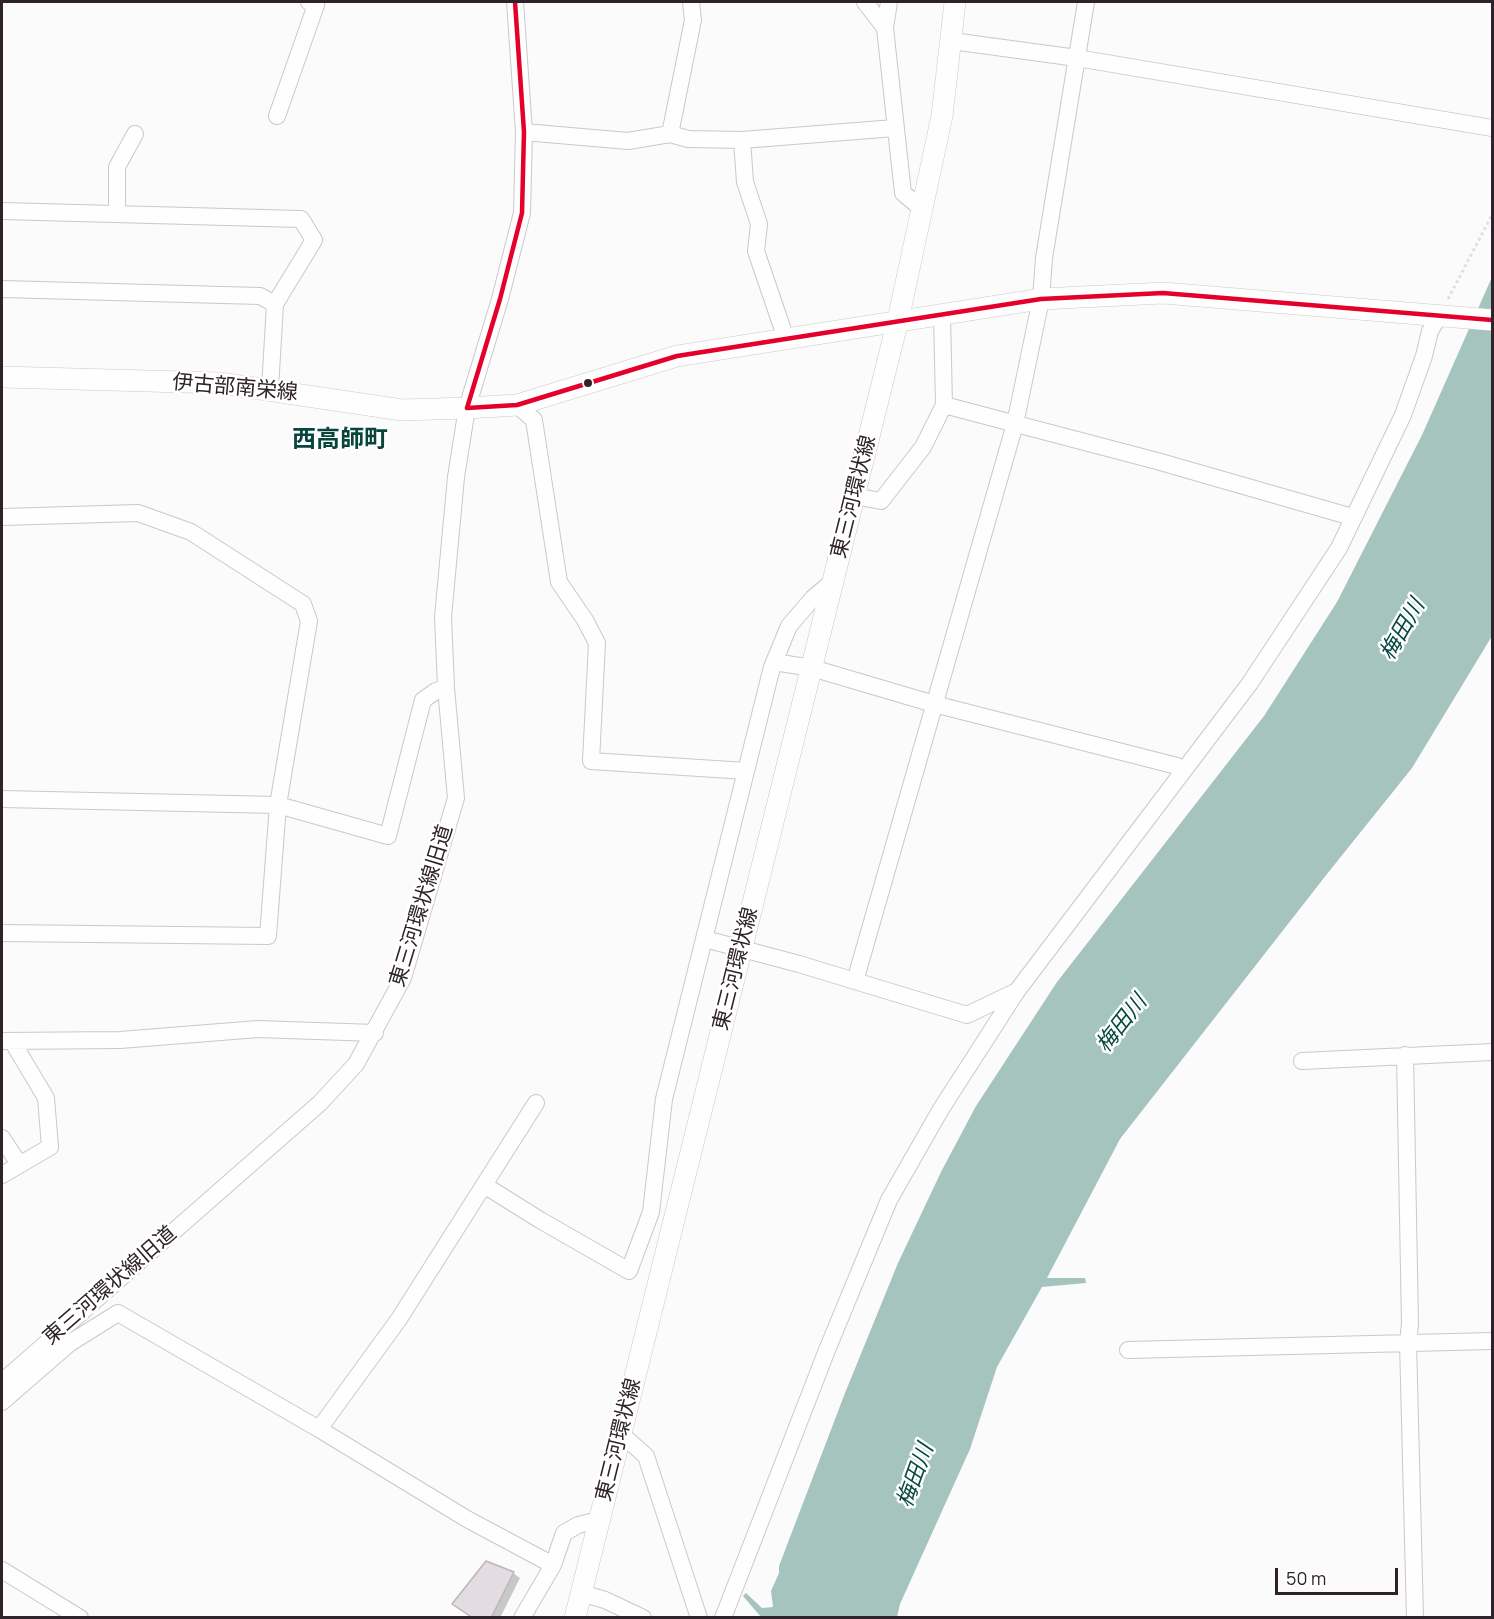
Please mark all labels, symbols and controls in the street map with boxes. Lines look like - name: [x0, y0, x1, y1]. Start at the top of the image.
- street label: 伊古部南栄線: [171, 370, 299, 406]
- unlabelled marker: [582, 377, 594, 389]
- district label: 西高師町: [292, 426, 388, 454]
- street label: 東三河環状線: [827, 433, 881, 561]
- water label: 梅田川: [1375, 595, 1431, 665]
- street label: 東三河環状線旧道: [385, 822, 459, 990]
- street label: 東三河環状線: [709, 905, 763, 1033]
- water label: 梅田川: [1091, 990, 1153, 1058]
- street label: 東三河環状線旧道: [38, 1221, 182, 1351]
- street label: 東三河環状線: [592, 1376, 646, 1504]
- water label: 梅田川: [892, 1440, 940, 1512]
- scale bar: [1278, 1556, 1401, 1594]
- text: 50 m: [1286, 1566, 1326, 1590]

